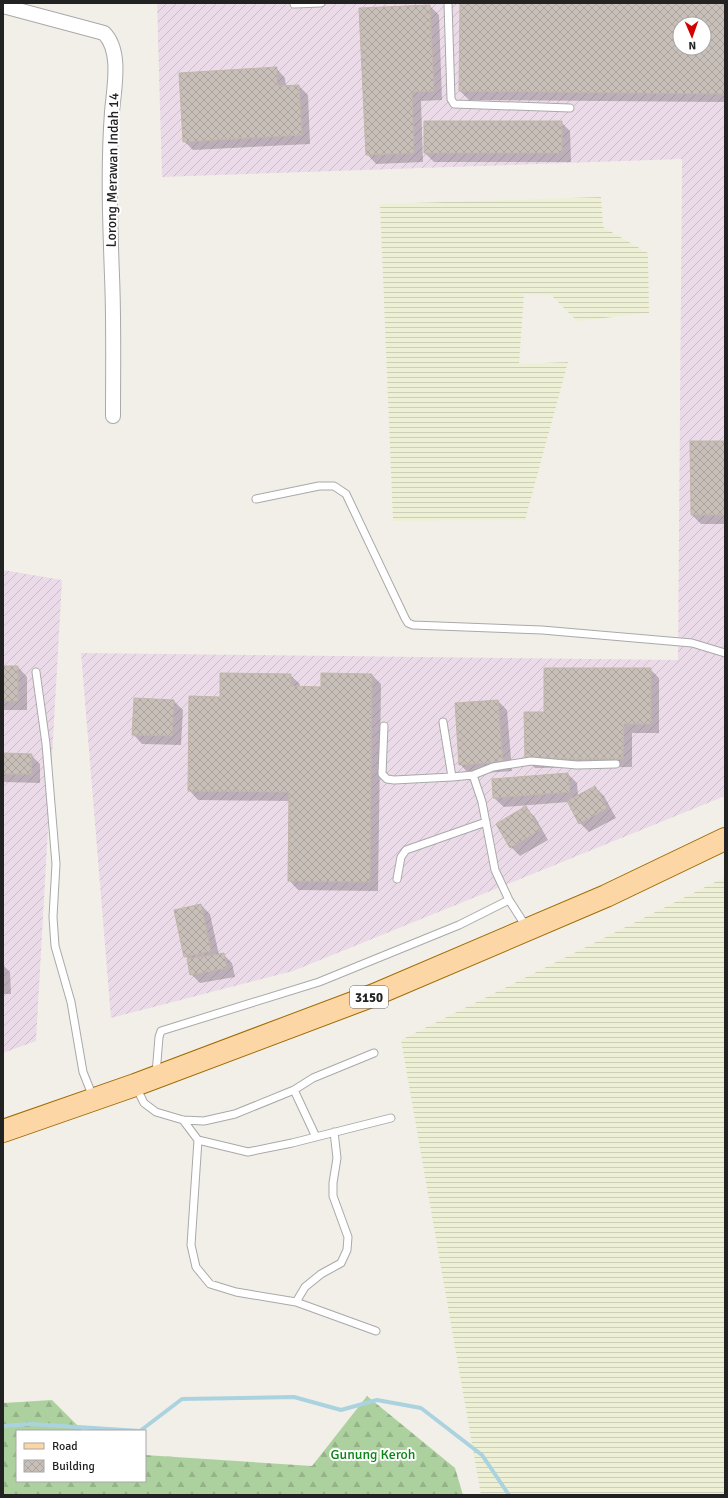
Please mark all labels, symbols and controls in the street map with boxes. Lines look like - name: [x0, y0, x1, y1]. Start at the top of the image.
- north arrow: [672, 16, 712, 56]
- text: N: [688, 39, 696, 52]
- street label: Lorong Merawan Indah 14: [103, 92, 122, 247]
- road number: 3150: [350, 986, 388, 1008]
- legend: [16, 1430, 146, 1482]
- text: Road: [52, 1439, 78, 1454]
- park label: Gunung Keroh: [331, 1446, 415, 1463]
- text: Building: [52, 1459, 95, 1474]

